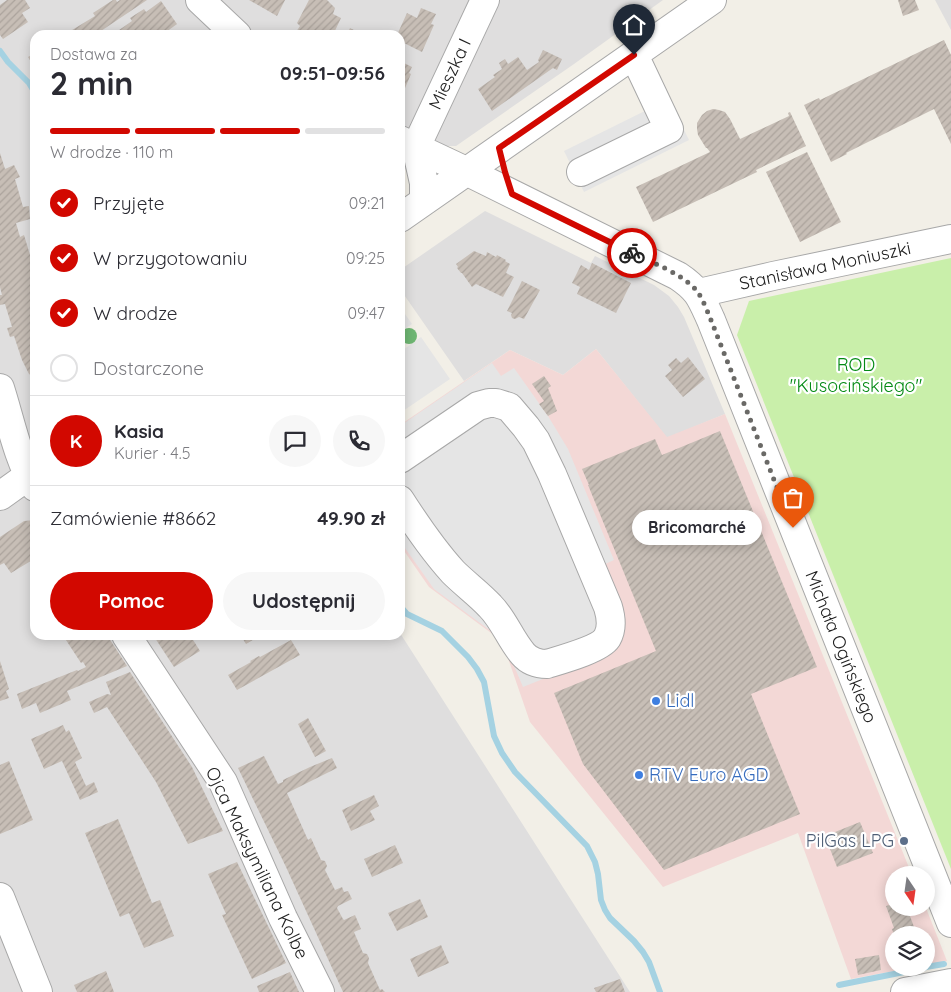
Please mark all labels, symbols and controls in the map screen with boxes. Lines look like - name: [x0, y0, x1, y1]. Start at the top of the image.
- pin: [613, 4, 655, 55]
- icon: home: [620, 11, 648, 39]
- street label: Mieszka I: [423, 35, 476, 113]
- text: Dostawa za: [50, 44, 137, 64]
- text: 09:51–09:56: [280, 61, 385, 85]
- text: 2 min: [50, 63, 133, 103]
- text: W drodze · 110 m: [50, 142, 173, 162]
- icon: check: [50, 189, 78, 217]
- text: Przyjęte: [93, 191, 164, 215]
- text: 09:21: [349, 193, 385, 213]
- courier: [607, 228, 657, 278]
- street label: Stanisława Moniuszki: [737, 236, 913, 295]
- icon: bike: [618, 239, 646, 267]
- icon: check: [50, 244, 78, 272]
- text: W przygotowaniu: [93, 246, 248, 270]
- text: 09:25: [346, 248, 385, 268]
- icon: check: [50, 299, 78, 327]
- text: W drodze: [93, 301, 178, 325]
- text: 09:47: [347, 303, 385, 323]
- park label: ROD "Kusocińskiego": [790, 353, 922, 397]
- text: Dostarczone: [93, 356, 204, 380]
- button: chat: [269, 415, 321, 467]
- button: phone: [333, 415, 385, 467]
- text: Kasia: [114, 419, 164, 443]
- text: K: [70, 429, 82, 453]
- text: Kurier · 4.5: [114, 443, 190, 463]
- pin: [772, 477, 814, 528]
- icon: bag: [779, 484, 807, 512]
- text: Zamówienie #8662: [50, 506, 216, 530]
- text: 49.90 zł: [317, 506, 385, 530]
- callout: Bricomarché: [633, 510, 763, 546]
- text: Bricomarché: [648, 517, 746, 537]
- street label: Michała Ogińskiego: [800, 567, 883, 726]
- button: Pomoc: [50, 572, 213, 630]
- button: Udostępnij: [223, 572, 385, 630]
- place label: Lidl: [666, 689, 694, 712]
- marker: Lidl: [650, 695, 662, 707]
- street label: Ojca Maksymiliana Kolbe: [201, 763, 314, 963]
- place label: RTV Euro AGD: [649, 763, 768, 786]
- marker: RTV Euro AGD: [633, 769, 645, 781]
- place label: PilGas LPG: [806, 829, 894, 852]
- marker: PilGas LPG: [898, 835, 910, 847]
- north arrow: [885, 866, 935, 916]
- map controls: [885, 866, 935, 976]
- button: layers: [885, 926, 935, 976]

